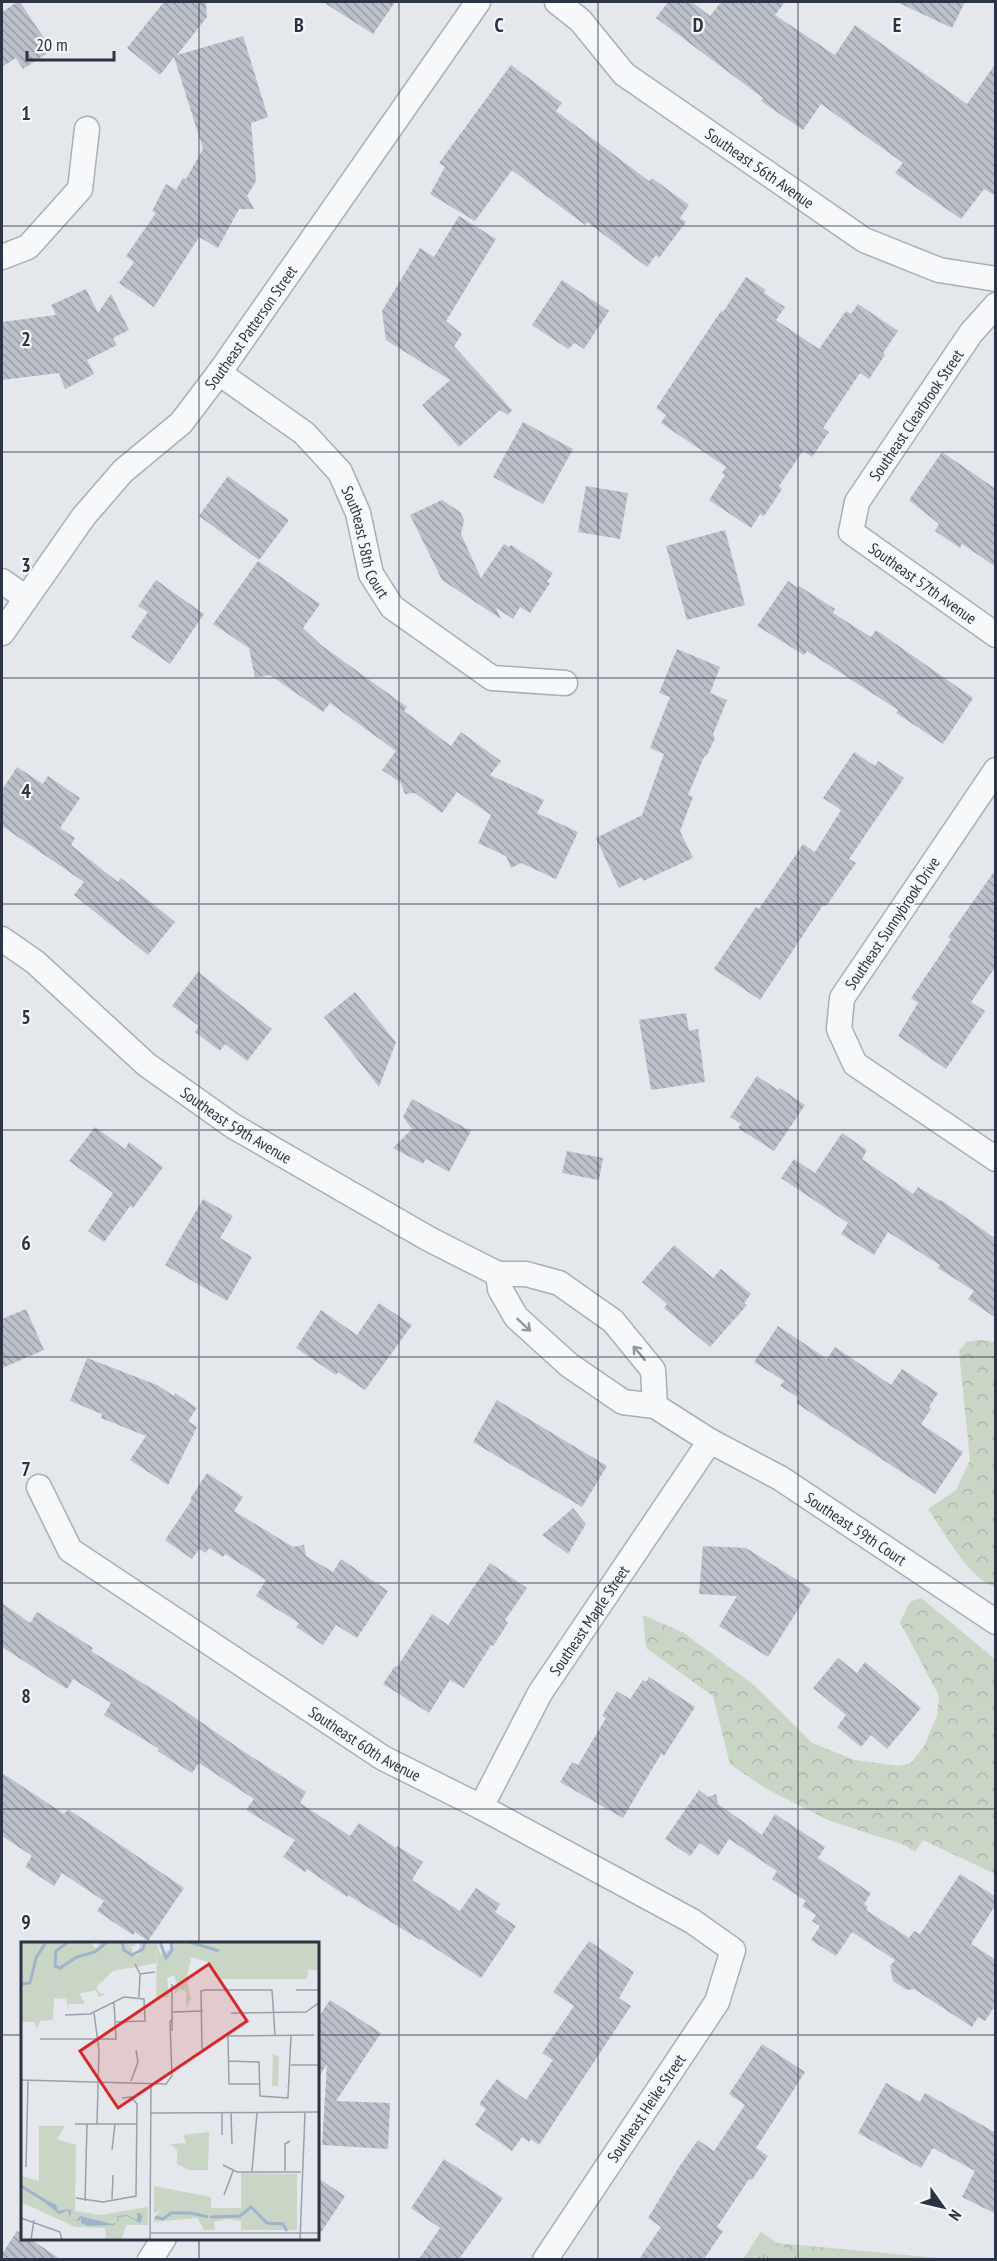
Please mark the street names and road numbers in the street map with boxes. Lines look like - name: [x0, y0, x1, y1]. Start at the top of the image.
- street label: Southeast 56th Avenue: [702, 123, 818, 213]
- street label: Southeast Patterson Street: [200, 261, 301, 393]
- street label: Southeast Clearbrook Street: [865, 345, 968, 485]
- street label: Southeast 58th Court: [337, 483, 394, 602]
- street label: Southeast 57th Avenue: [865, 538, 981, 628]
- street label: Southeast Sunnybrook Drive: [840, 853, 944, 993]
- street label: Southeast 59th Avenue: [177, 1082, 295, 1168]
- street label: Southeast 59th Court: [801, 1488, 911, 1570]
- street label: Southeast Maple Street: [545, 1561, 634, 1679]
- street label: Southeast 60th Avenue: [305, 1702, 424, 1785]
- street label: Southeast Heike Street: [602, 2050, 690, 2166]

